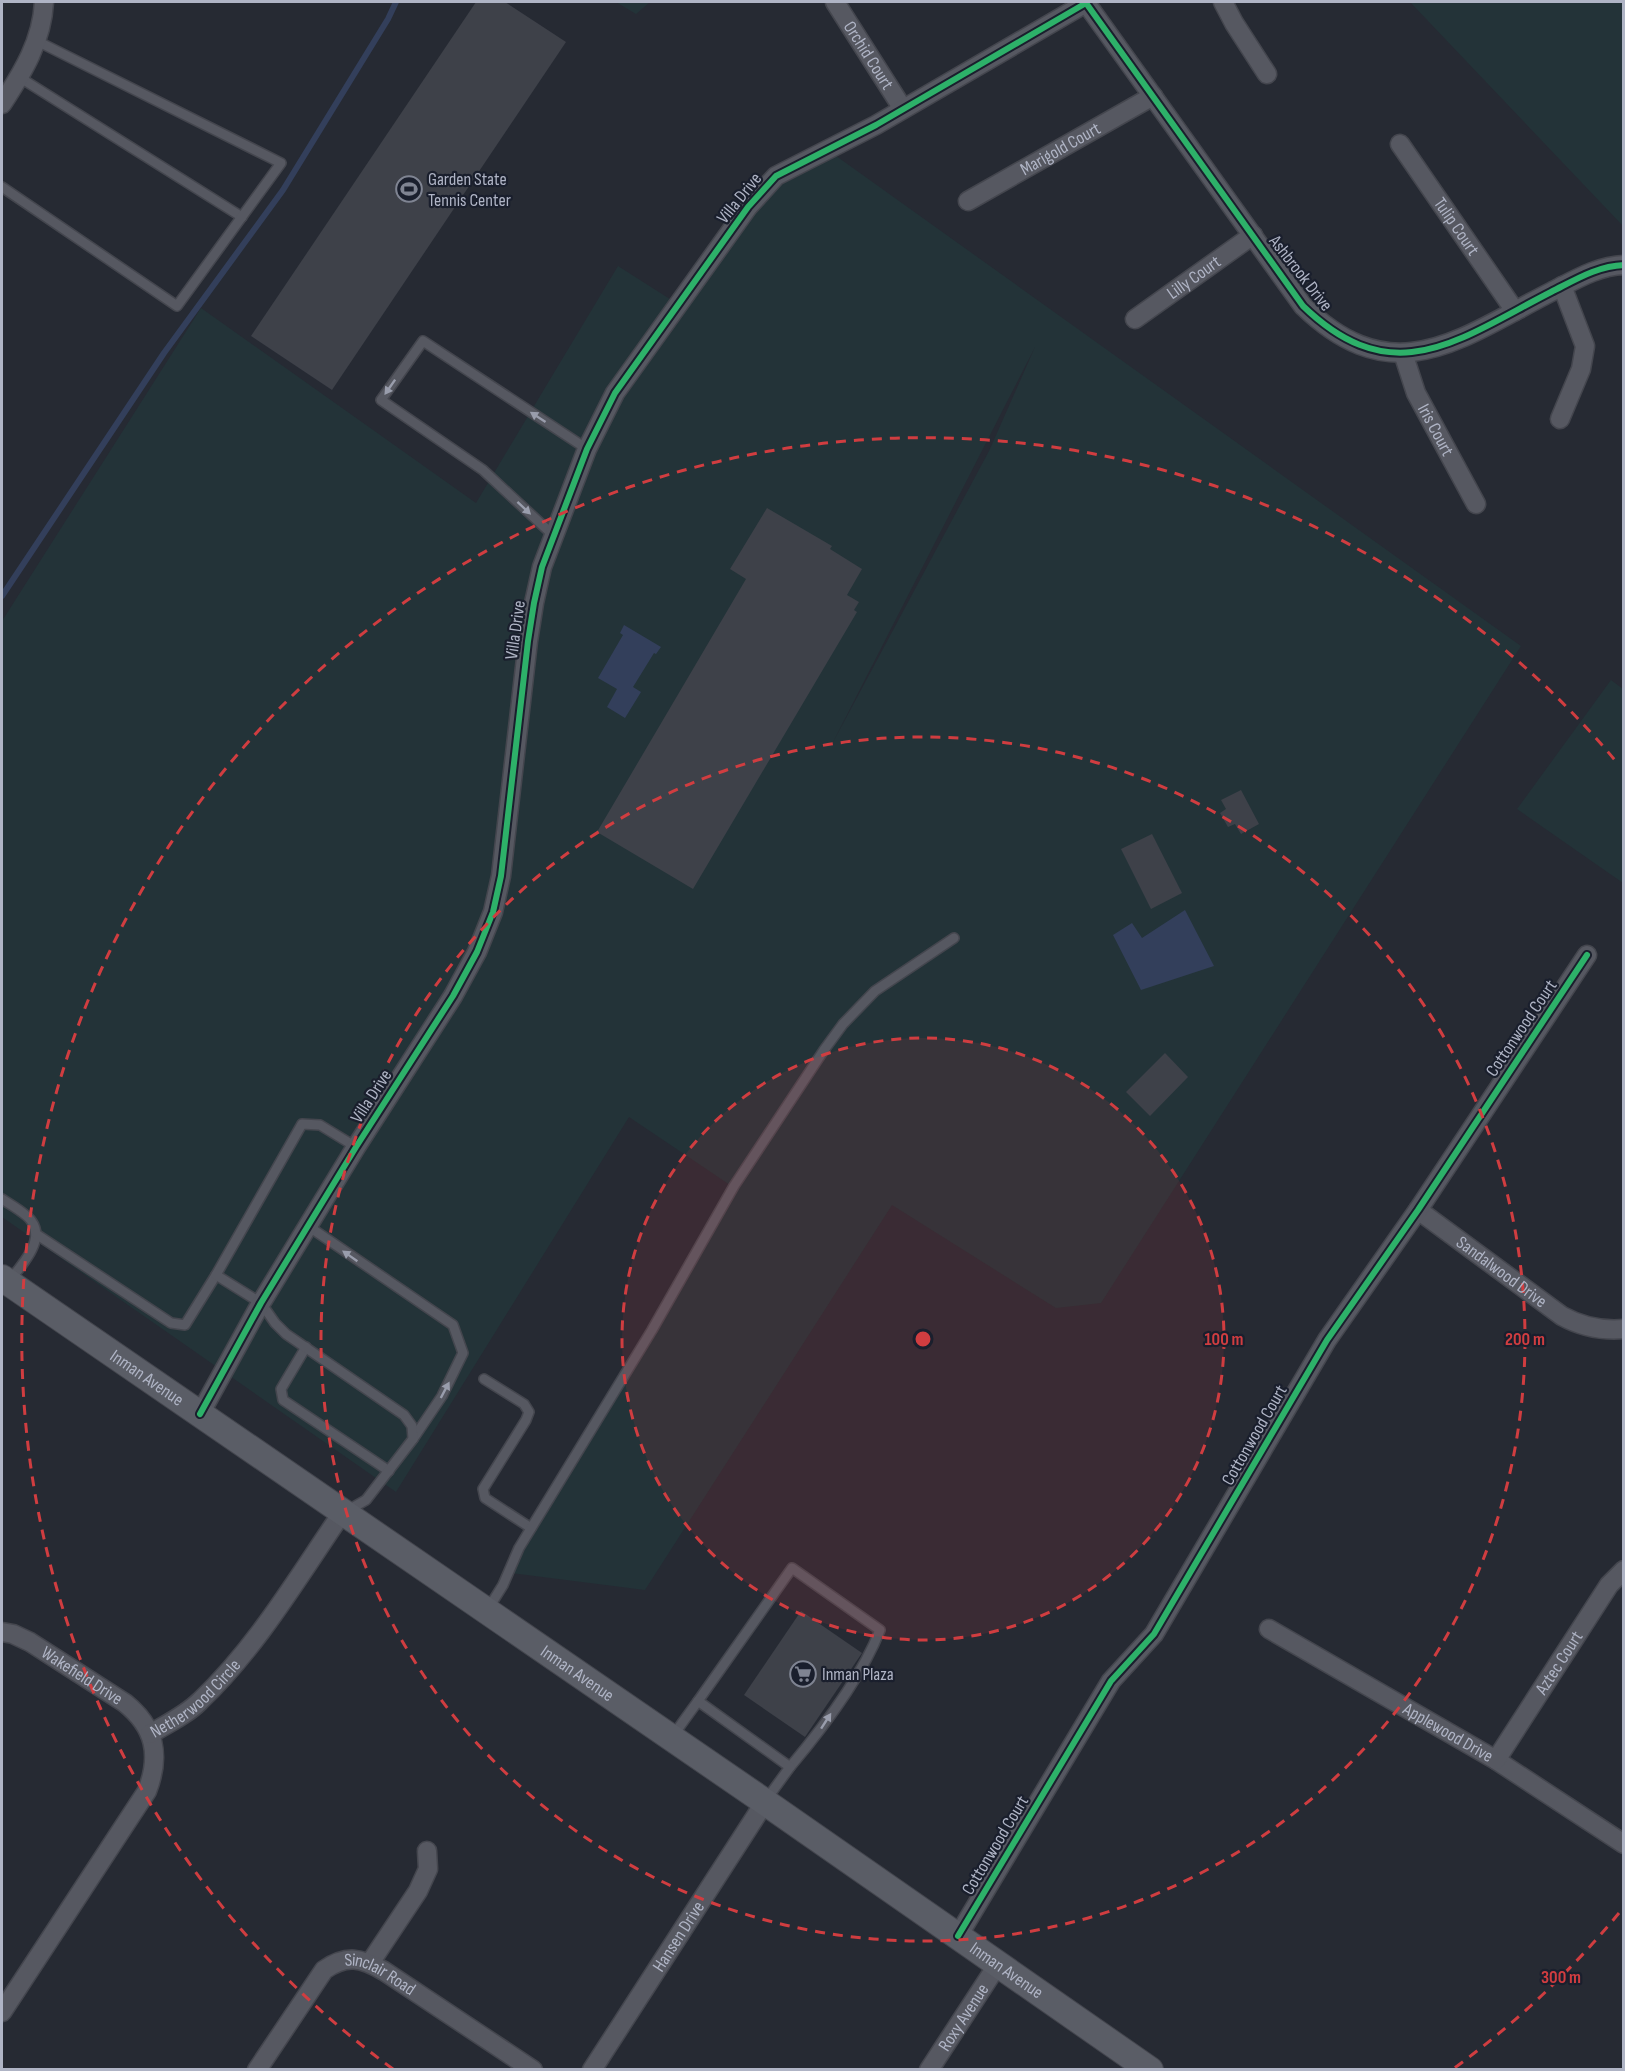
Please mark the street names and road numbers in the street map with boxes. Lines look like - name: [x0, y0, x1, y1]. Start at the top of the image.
- street label: Orchid Court: [839, 17, 898, 94]
- street label: Marigold Court: [1017, 118, 1105, 180]
- street label: Villa Drive: [713, 169, 766, 228]
- street label: Tulip Court: [1429, 194, 1484, 260]
- street label: Ashbrook Drive: [1264, 230, 1337, 315]
- street label: Lilly Court: [1163, 251, 1225, 304]
- street label: Iris Court: [1413, 401, 1458, 460]
- street label: Villa Drive: [501, 599, 530, 661]
- street label: Cottonwood Court: [1481, 976, 1562, 1080]
- street label: Villa Drive: [346, 1066, 396, 1127]
- street label: Sandalwood Drive: [1452, 1232, 1551, 1312]
- street label: Inman Avenue: [106, 1345, 188, 1411]
- street label: Cottonwood Court: [1217, 1381, 1292, 1489]
- street label: Aztec Court: [1531, 1627, 1588, 1699]
- street label: Inman Avenue: [536, 1641, 618, 1706]
- street label: Wakefield Drive: [37, 1642, 126, 1710]
- street label: Netherwood Circle: [147, 1655, 245, 1743]
- street label: Applewood Drive: [1398, 1698, 1497, 1767]
- street label: Cottonwood Court: [958, 1792, 1033, 1899]
- street label: Hansen Drive: [648, 1898, 709, 1976]
- street label: Inman Avenue: [966, 1938, 1047, 2003]
- street label: Sinclair Road: [343, 1949, 419, 2000]
- street label: Roxy Avenue: [934, 1980, 993, 2055]

